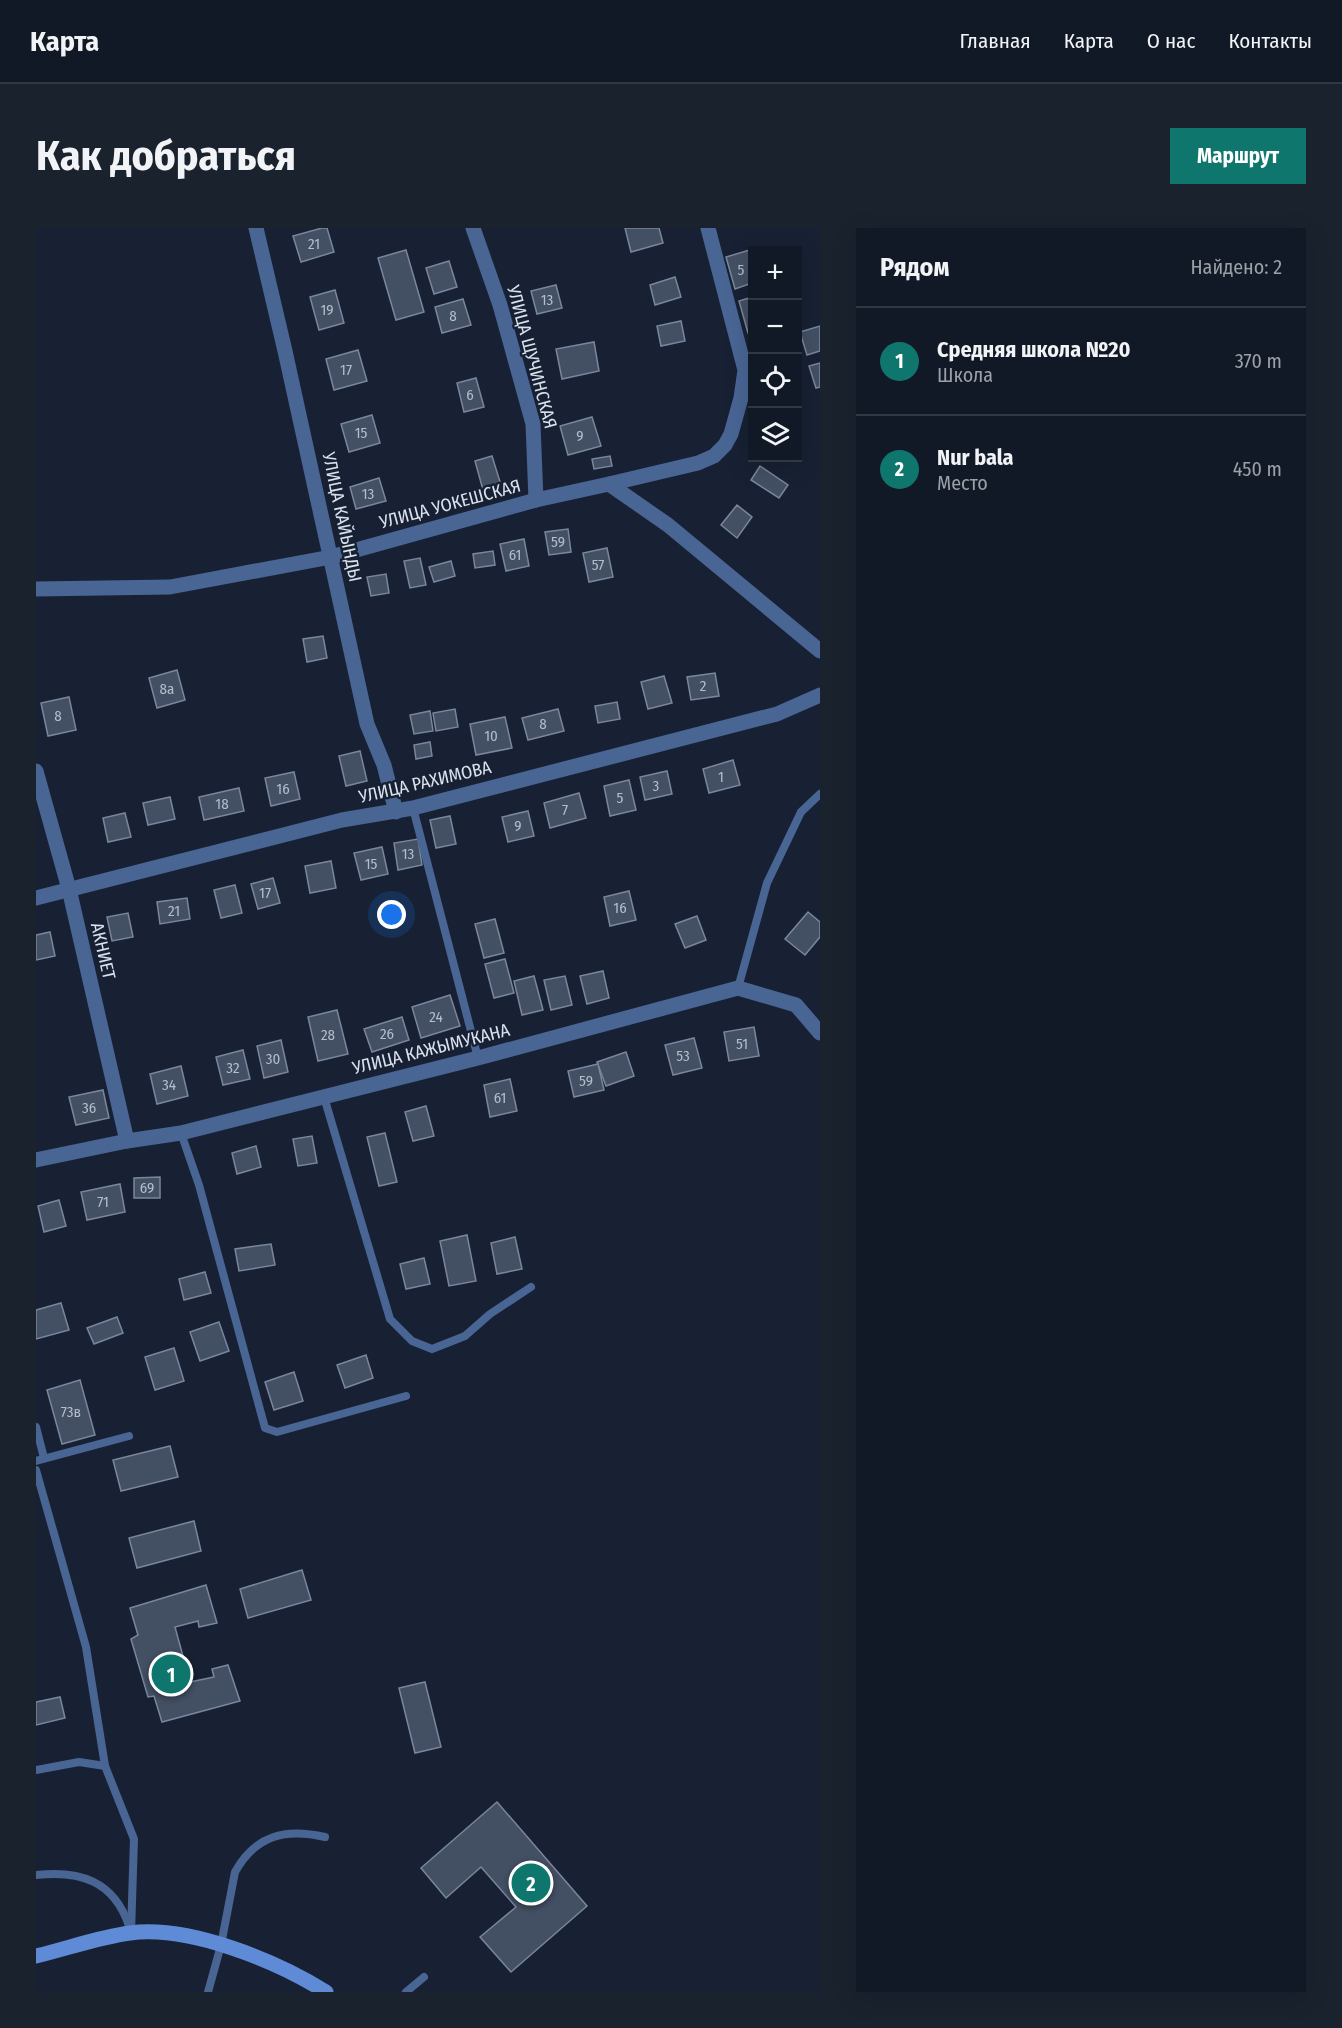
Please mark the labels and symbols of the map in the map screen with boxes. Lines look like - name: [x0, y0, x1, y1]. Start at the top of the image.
- house number: 21: [308, 235, 320, 253]
- house number: 5: [738, 261, 745, 279]
- street label: УЛИЦА ЩУЧИНСКАЯ: [502, 282, 562, 431]
- house number: 13: [541, 291, 554, 309]
- house number: 19: [320, 301, 334, 319]
- house number: 8: [449, 307, 457, 325]
- house number: 17: [340, 361, 352, 379]
- house number: 6: [466, 386, 474, 404]
- house number: 15: [355, 424, 367, 442]
- house number: 9: [576, 427, 584, 445]
- street label: УЛИЦА КАЙЫНДЫ: [317, 449, 366, 584]
- street label: УЛИЦА УОКЕШСКАЯ: [376, 475, 523, 534]
- house number: 13: [362, 485, 375, 503]
- house number: 59: [551, 533, 565, 551]
- house number: 61: [509, 546, 521, 564]
- house number: 57: [592, 556, 604, 574]
- house number: 2: [700, 677, 707, 695]
- house number: 8а: [160, 680, 174, 698]
- house number: 8: [54, 707, 62, 725]
- house number: 8: [539, 715, 547, 733]
- house number: 10: [484, 727, 498, 745]
- street label: УЛИЦА РАХИМОВА: [356, 756, 494, 808]
- house number: 1: [718, 768, 724, 786]
- house number: 3: [653, 777, 660, 795]
- house number: 16: [276, 780, 290, 798]
- house number: 5: [617, 789, 624, 807]
- house number: 18: [215, 795, 229, 813]
- house number: 7: [562, 801, 568, 819]
- house number: 9: [514, 817, 522, 835]
- house number: 13: [402, 845, 415, 863]
- house number: 15: [365, 855, 377, 873]
- house number: 17: [259, 884, 271, 902]
- house number: 16: [613, 899, 627, 917]
- your location: [377, 900, 406, 929]
- house number: 21: [168, 902, 180, 920]
- street label: АКНИЕТ: [86, 920, 120, 982]
- house number: 24: [429, 1008, 443, 1026]
- street label: УЛИЦА КАЖЫМУКАНА: [349, 1019, 512, 1079]
- house number: 26: [380, 1025, 394, 1043]
- house number: 28: [321, 1026, 335, 1044]
- house number: 51: [736, 1035, 748, 1053]
- house number: 53: [676, 1047, 690, 1065]
- house number: 30: [266, 1050, 280, 1068]
- house number: 32: [226, 1059, 240, 1077]
- house number: 59: [579, 1072, 593, 1090]
- house number: 34: [162, 1076, 176, 1094]
- house number: 61: [494, 1089, 506, 1107]
- house number: 36: [82, 1099, 96, 1117]
- house number: 69: [140, 1179, 154, 1197]
- house number: 71: [97, 1193, 109, 1211]
- house number: 73в: [61, 1403, 81, 1421]
- pin: 1: [152, 1652, 190, 1696]
- pin: 2: [512, 1860, 550, 1906]

